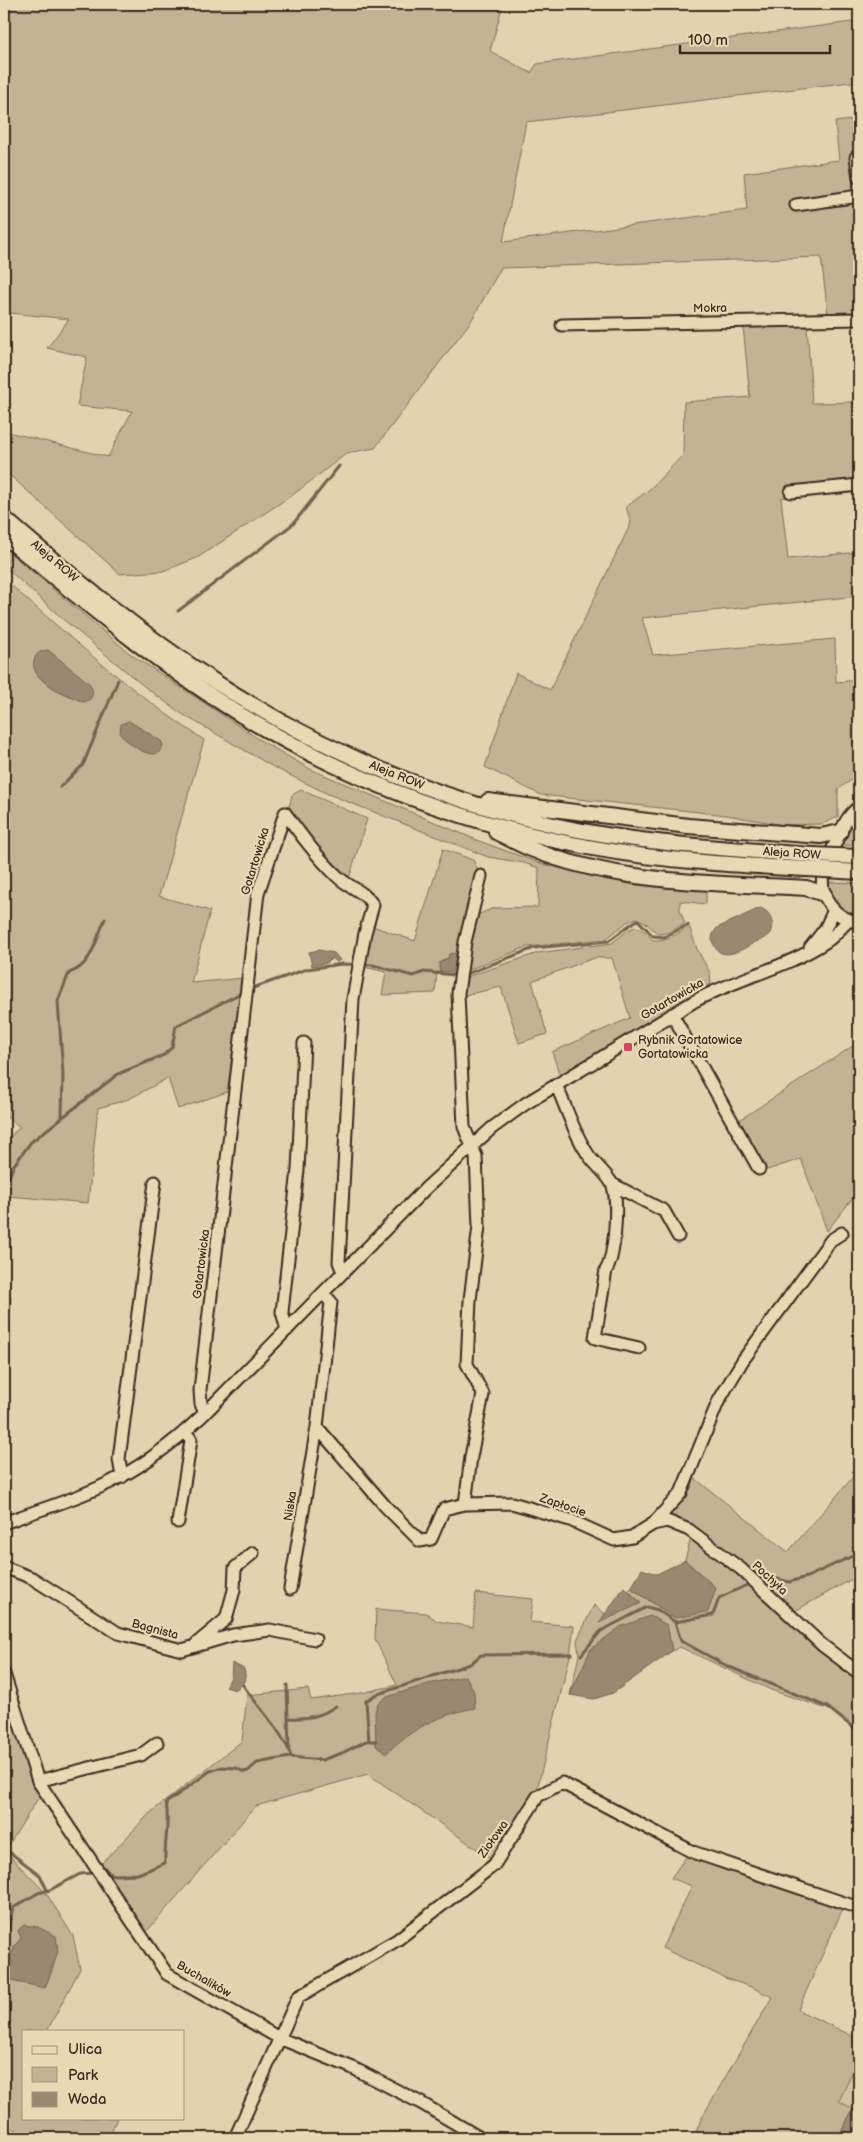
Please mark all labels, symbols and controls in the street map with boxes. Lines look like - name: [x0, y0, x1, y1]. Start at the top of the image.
- scale bar: [680, 22, 830, 54]
- text: 100 m: [688, 31, 728, 50]
- street label: Mokra: [693, 301, 727, 316]
- street label: Aleja ROW: [28, 537, 82, 586]
- street label: Aleja ROW: [367, 758, 427, 793]
- street label: Gotartowicka: [238, 825, 273, 897]
- street label: Aleja ROW: [762, 844, 822, 863]
- street label: Gotartowicka: [638, 975, 706, 1023]
- place label: Rybnik Gortatowice Gortatowicka: [638, 1033, 742, 1062]
- marker: Rybnik Gortatowice Gortatowicka: [622, 1041, 634, 1053]
- street label: Gotartowicka: [190, 1228, 213, 1300]
- street label: Niska: [281, 1490, 300, 1522]
- street label: Zapłocie: [537, 1490, 588, 1520]
- street label: Pochyła: [749, 1558, 791, 1599]
- street label: Bagnista: [130, 1616, 180, 1643]
- street label: Ziołowa: [475, 1818, 512, 1862]
- street label: Buchalików: [174, 1958, 234, 2001]
- legend: [22, 2030, 185, 2120]
- text: Ulica: [68, 2040, 102, 2059]
- text: Park: [68, 2066, 99, 2085]
- text: Woda: [68, 2090, 106, 2109]

